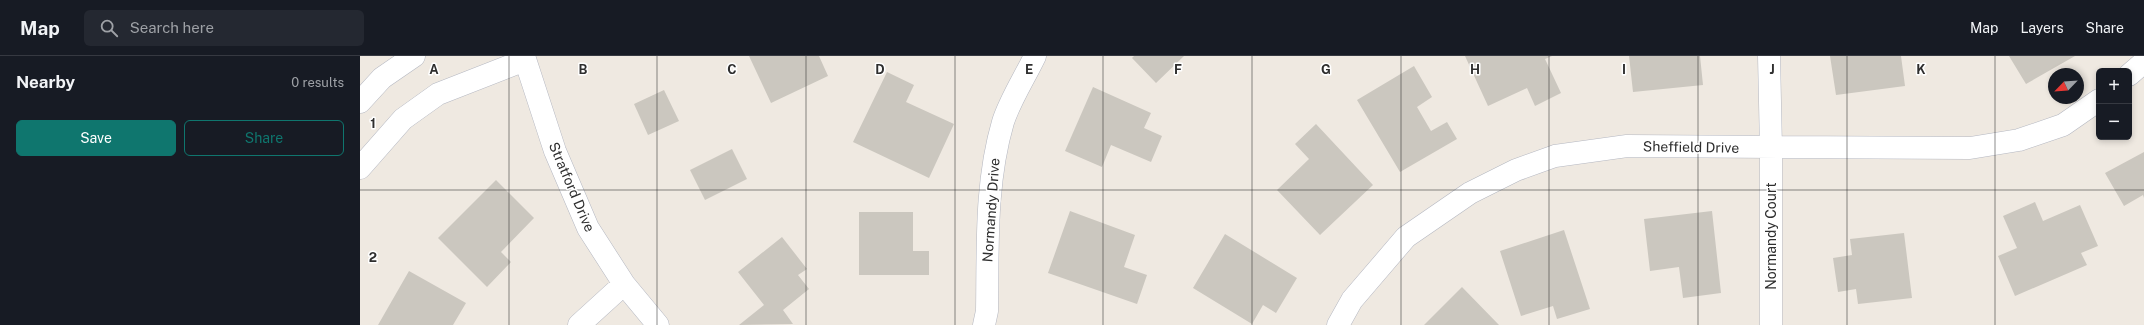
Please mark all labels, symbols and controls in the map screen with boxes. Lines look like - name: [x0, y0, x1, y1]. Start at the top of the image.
- search box: [84, 10, 364, 46]
- text: Map: [20, 17, 60, 39]
- icon: search: [98, 17, 120, 39]
- text: Search here: [130, 19, 214, 36]
- text: Map: [1970, 20, 1998, 36]
- text: Layers: [2020, 20, 2064, 36]
- text: Share: [2086, 20, 2124, 36]
- text: A: [429, 62, 439, 77]
- text: B: [579, 62, 588, 77]
- text: C: [727, 62, 737, 77]
- text: D: [875, 62, 885, 77]
- text: E: [1025, 62, 1033, 77]
- text: F: [1174, 62, 1182, 77]
- text: G: [1321, 62, 1331, 77]
- text: H: [1470, 62, 1480, 77]
- text: I: [1622, 62, 1626, 77]
- text: J: [1769, 62, 1775, 77]
- text: K: [1916, 62, 1926, 77]
- north arrow: [2048, 68, 2084, 104]
- map controls: [2096, 68, 2132, 140]
- button: +: [2096, 68, 2132, 104]
- text: Nearby: [16, 72, 75, 92]
- text: 0 results: [291, 75, 344, 90]
- button: −: [2096, 104, 2132, 140]
- text: 1: [370, 116, 376, 131]
- button: Save: [16, 120, 176, 156]
- button: Share: [184, 120, 344, 156]
- street label: Sheffield Drive: [1643, 138, 1739, 156]
- street label: Stratford Drive: [546, 140, 598, 234]
- street label: Normandy Drive: [979, 157, 1003, 263]
- street label: Normandy Court: [1763, 182, 1779, 290]
- text: 2: [369, 250, 377, 265]

